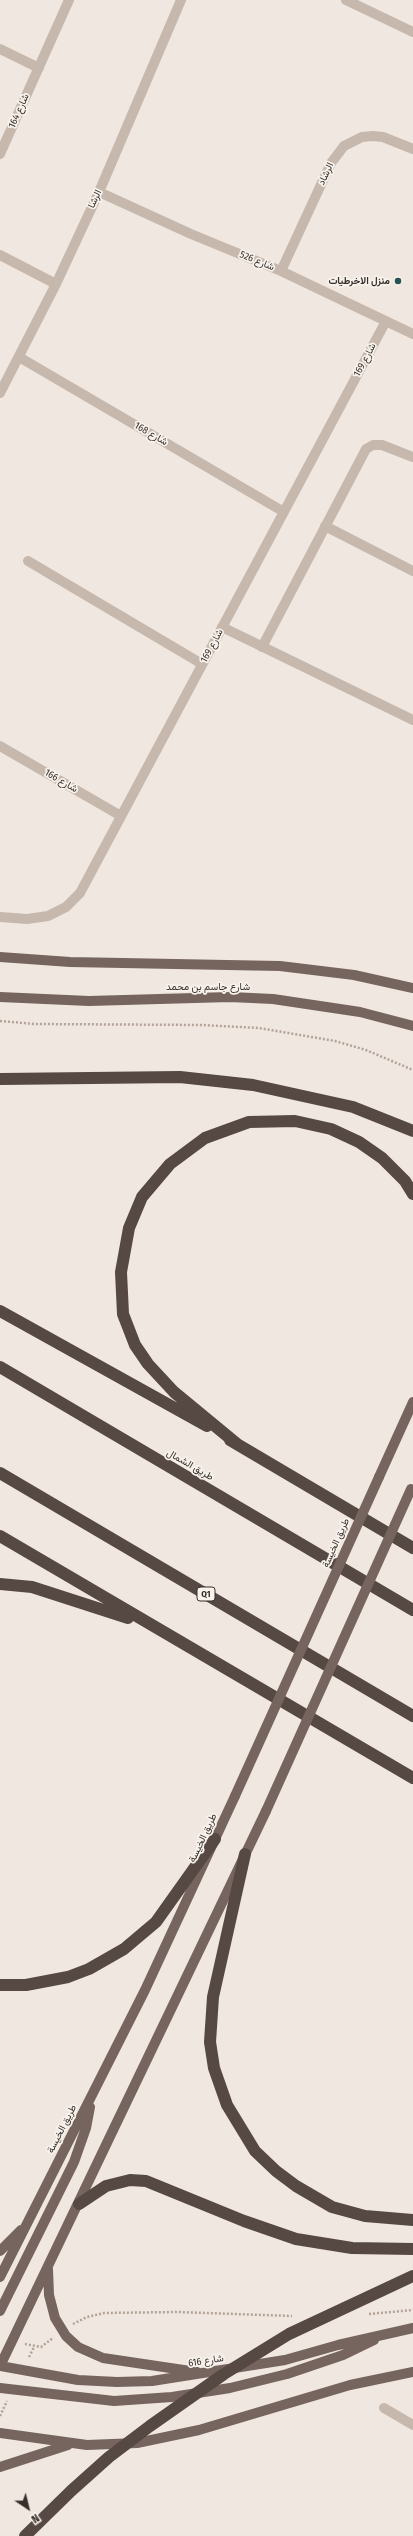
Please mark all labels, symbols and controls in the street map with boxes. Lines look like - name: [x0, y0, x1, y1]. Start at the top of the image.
- street label: شارع 164: [6, 92, 32, 130]
- street label: الرشاد: [316, 161, 336, 187]
- street label: الرشا: [86, 188, 104, 210]
- street label: شارع 526: [238, 249, 276, 273]
- place label: منزل الاخرطيات: [328, 275, 390, 287]
- marker: منزل الاخرطيات: [393, 276, 403, 286]
- street label: شارع 169: [351, 341, 379, 379]
- street label: شارع 168: [132, 420, 170, 448]
- street label: شارع 169: [198, 627, 226, 665]
- street label: شارع 166: [42, 767, 80, 795]
- street label: شارع جاسم بن محمد: [166, 981, 250, 993]
- street label: طريق الشمال: [165, 1447, 215, 1483]
- street label: طريق الخيسة: [320, 1516, 352, 1570]
- road number: Q1: [197, 1587, 215, 1601]
- street label: طريق الخيسة: [186, 1812, 220, 1864]
- street label: طريق الخيسة: [45, 2103, 79, 2155]
- street label: شارع 616: [187, 2352, 225, 2370]
- north arrow: [8, 2488, 48, 2528]
- text: N: [29, 2511, 42, 2525]

